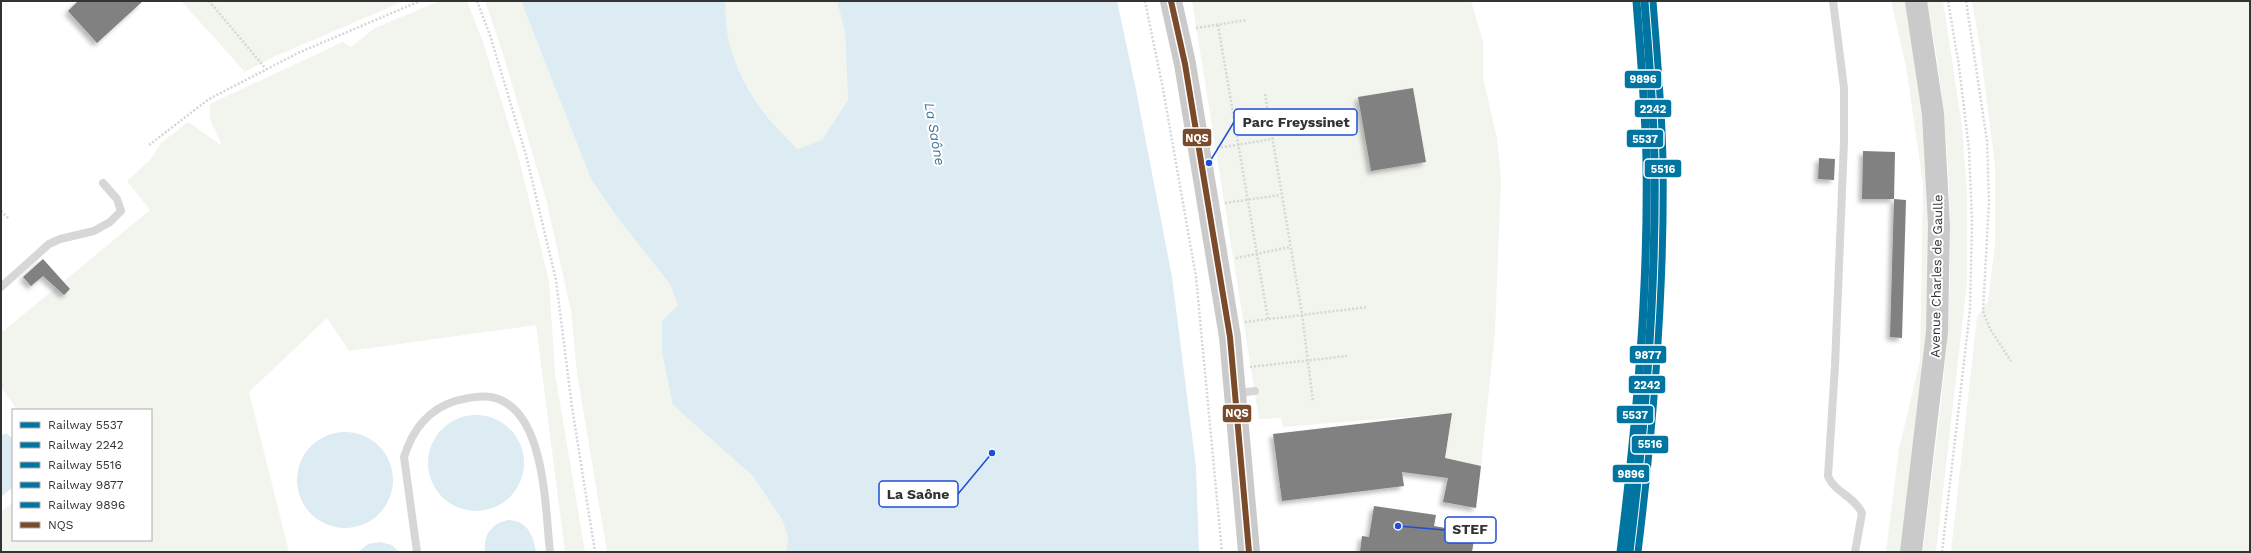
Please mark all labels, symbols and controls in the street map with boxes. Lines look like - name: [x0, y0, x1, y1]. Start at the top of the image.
- line badge: 9896: [1624, 70, 1662, 89]
- text: 9896: [1629, 73, 1657, 86]
- line badge: 2242: [1634, 99, 1672, 118]
- water label: La Saône: [922, 101, 948, 167]
- text: 2242: [1640, 103, 1667, 116]
- callout: Parc Freyssinet: [1234, 109, 1357, 135]
- text: Parc Freyssinet: [1242, 114, 1350, 130]
- line badge: NQS: [1182, 128, 1212, 147]
- line badge: 5537: [1626, 129, 1664, 148]
- text: NQS: [1185, 132, 1209, 145]
- text: 5537: [1632, 133, 1658, 146]
- line badge: 5516: [1644, 159, 1682, 178]
- text: 5516: [1651, 163, 1675, 176]
- street label: Avenue Charles de Gaulle: [1928, 194, 1945, 358]
- line badge: 9877: [1629, 345, 1667, 364]
- text: 9877: [1635, 349, 1662, 362]
- line badge: 2242: [1628, 375, 1666, 394]
- text: 2242: [1634, 379, 1661, 392]
- line badge: NQS: [1222, 404, 1252, 423]
- line badge: 5537: [1616, 405, 1654, 424]
- text: NQS: [1225, 407, 1249, 420]
- legend: [12, 409, 152, 541]
- text: 5537: [1622, 409, 1648, 422]
- text: Railway 5537: [48, 418, 123, 432]
- line badge: 5516: [1631, 435, 1669, 454]
- text: Railway 2242: [48, 438, 124, 452]
- text: 5516: [1638, 438, 1662, 451]
- text: Railway 5516: [48, 458, 122, 472]
- line badge: 9896: [1612, 464, 1650, 483]
- text: 9896: [1617, 468, 1645, 481]
- text: Railway 9877: [48, 478, 124, 492]
- callout: La Saône: [879, 481, 958, 507]
- text: La Saône: [887, 486, 949, 502]
- text: Railway 9896: [48, 498, 125, 512]
- callout: STEF: [1445, 517, 1496, 543]
- text: NQS: [48, 518, 73, 532]
- text: STEF: [1452, 521, 1488, 537]

